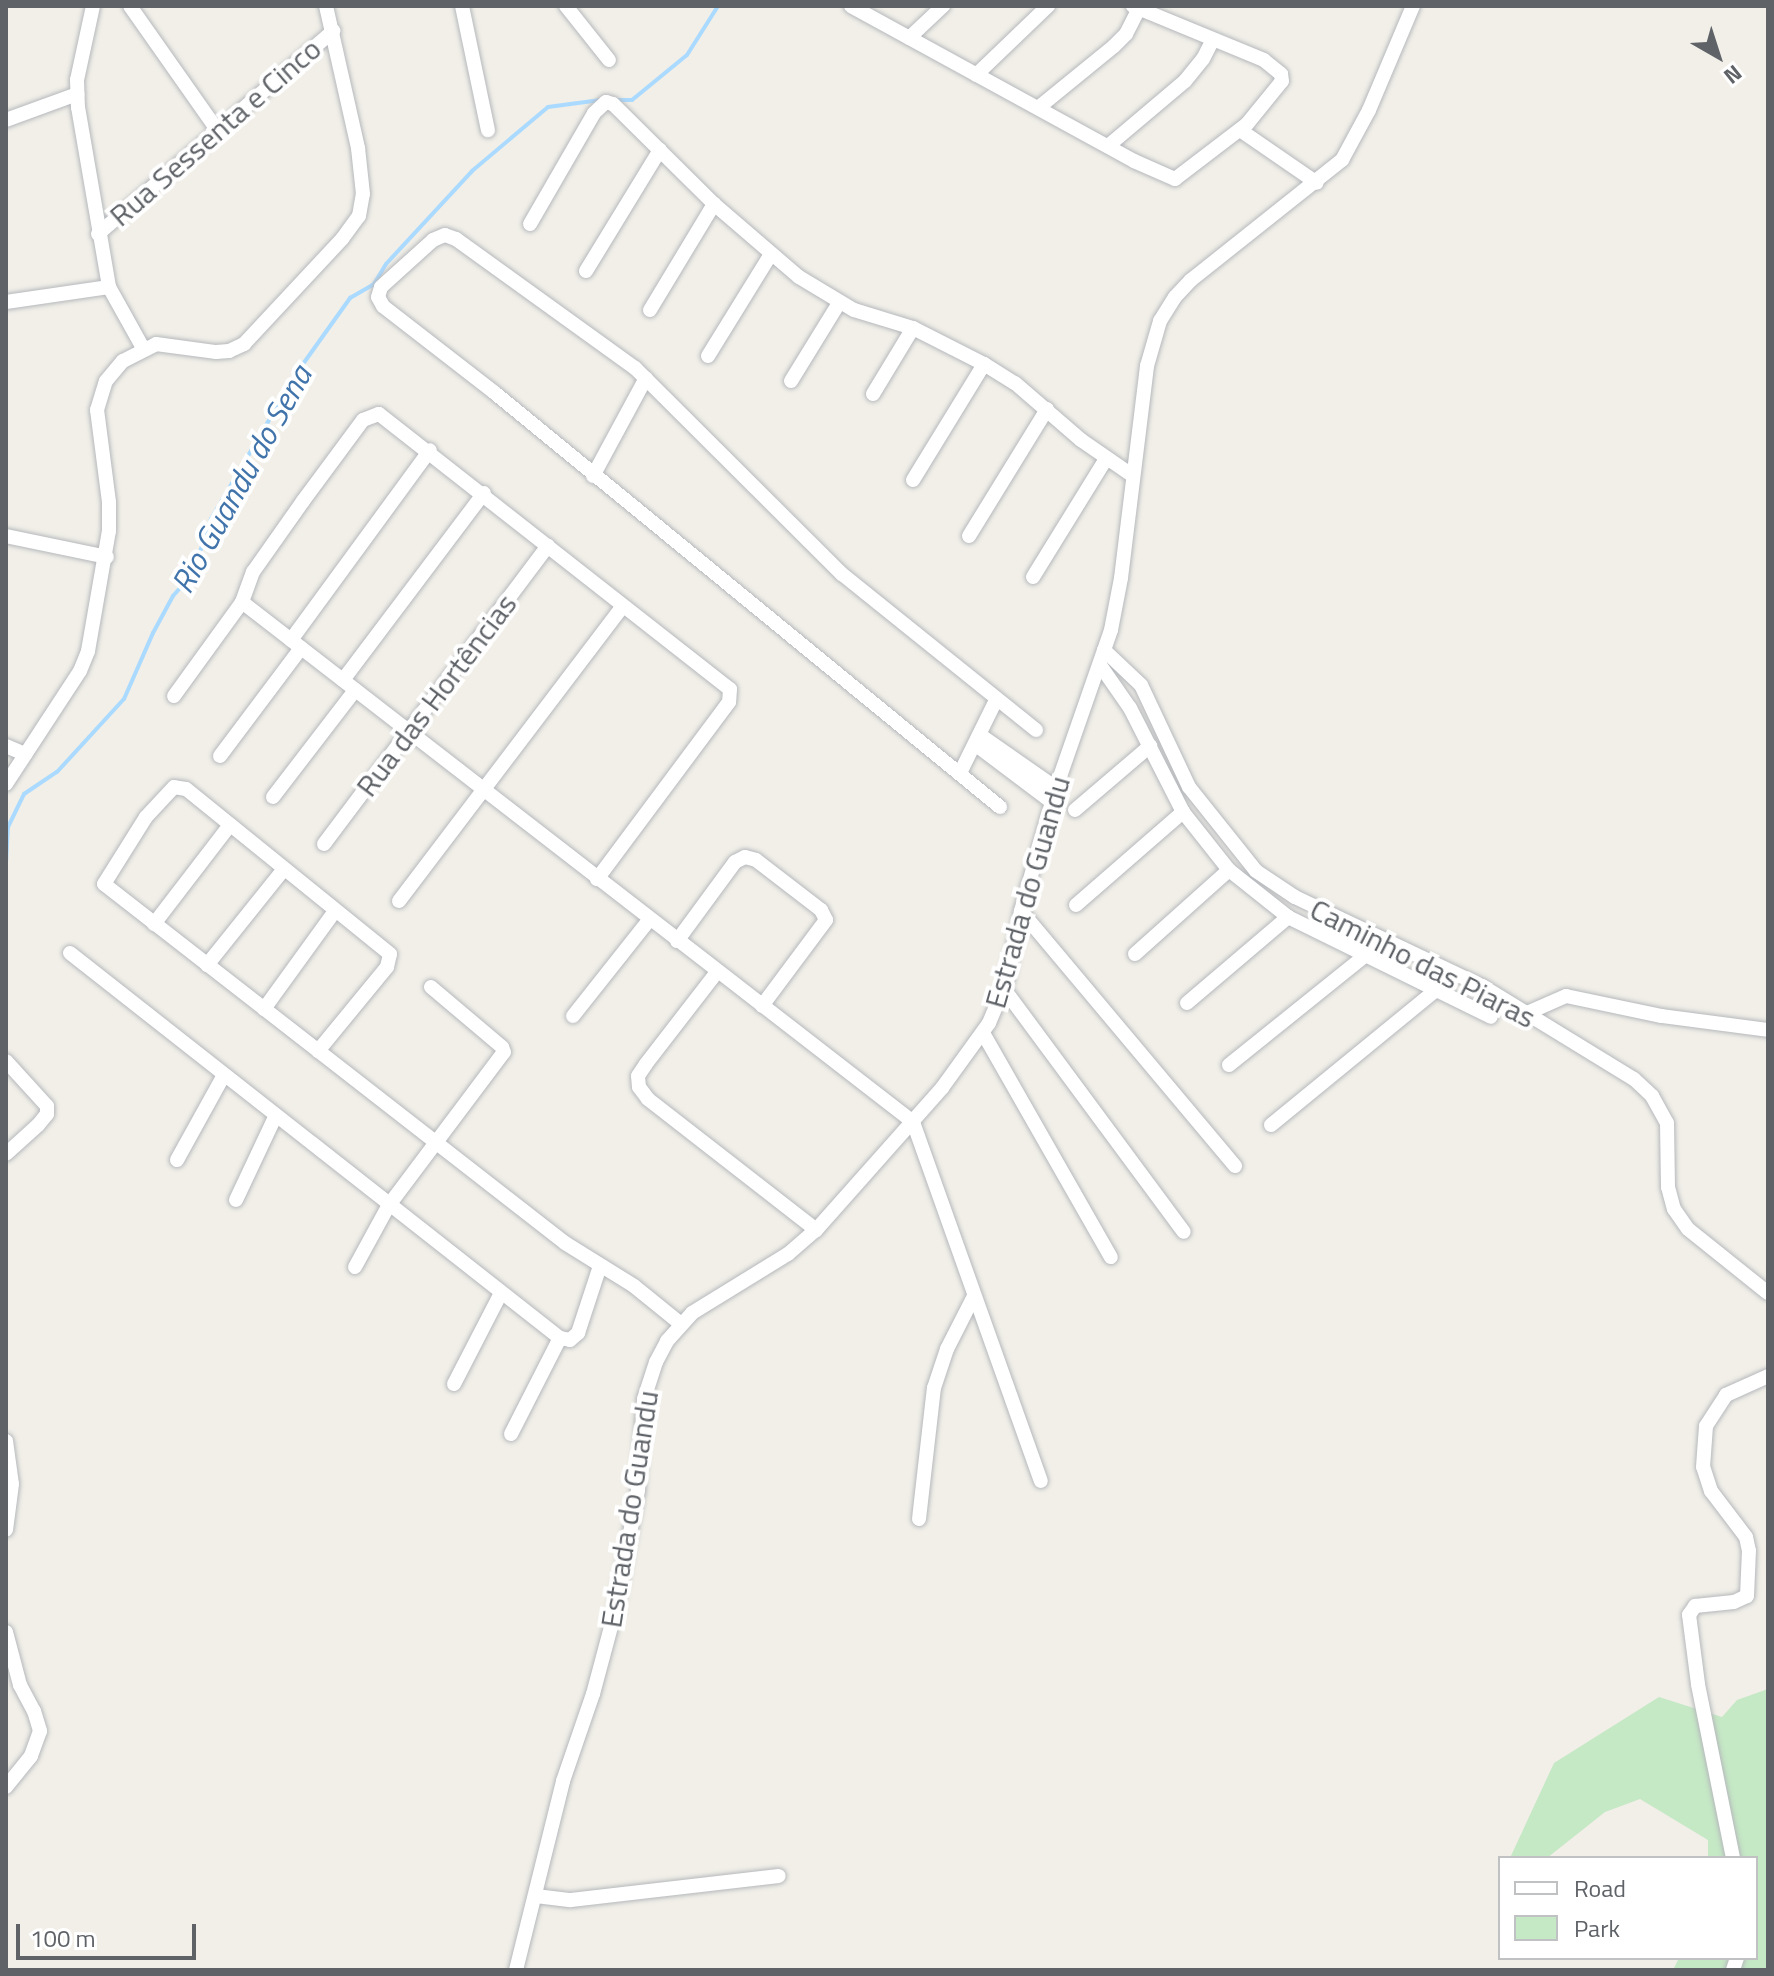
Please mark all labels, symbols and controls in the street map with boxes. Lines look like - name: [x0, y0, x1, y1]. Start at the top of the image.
- north arrow: [1678, 16, 1758, 96]
- street label: Rua Sessenta e Cinco: [102, 30, 328, 234]
- text: N: [1716, 57, 1750, 93]
- water label: Rio Guandu do Sena: [163, 359, 319, 599]
- street label: Rua das Hortências: [348, 587, 524, 803]
- street label: Estrada do Guandu: [977, 772, 1077, 1012]
- street label: Caminho das Piaras: [1304, 891, 1542, 1035]
- street label: Estrada do Guandu: [592, 1388, 666, 1630]
- legend: [1498, 1856, 1758, 1960]
- text: Road: [1574, 1870, 1626, 1906]
- scale bar: [20, 1908, 200, 1958]
- text: Park: [1574, 1910, 1620, 1946]
- text: 100 m: [30, 1920, 96, 1956]

